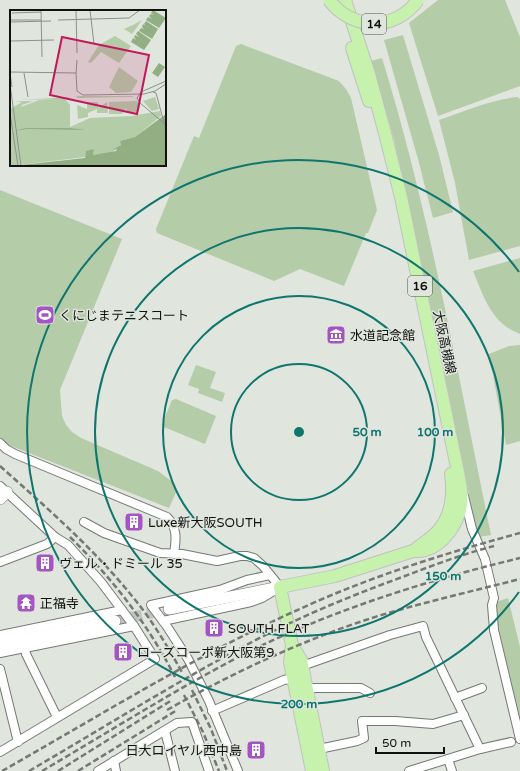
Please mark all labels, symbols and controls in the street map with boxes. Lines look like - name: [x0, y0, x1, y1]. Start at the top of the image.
- inset map: [10, 10, 166, 166]
- road number: 14: [362, 14, 386, 34]
- road number: 16: [408, 276, 432, 296]
- sports icon: くにじまテニスコート: [34, 304, 56, 326]
- place label: くにじまテニスコート: [59, 308, 189, 324]
- street label: 大阪高槻線: [429, 309, 459, 376]
- museum icon: 水道記念館: [325, 324, 347, 346]
- place label: 水道記念館: [350, 328, 415, 344]
- centre of rings: [292, 425, 306, 439]
- text: 50 m: [352, 425, 382, 439]
- text: 100 m: [417, 425, 453, 439]
- building icon: Luxe新大阪SOUTH: [123, 511, 145, 533]
- place label: Luxe新大阪SOUTH: [148, 515, 263, 531]
- building icon: ヴェル・ドミール 35: [34, 552, 56, 574]
- place label: ヴェル・ドミール 35: [59, 556, 183, 572]
- text: 150 m: [425, 569, 461, 583]
- temple icon: 正福寺: [15, 592, 37, 614]
- place label: 正福寺: [40, 596, 79, 612]
- building icon: SOUTH FLAT: [203, 617, 225, 639]
- place label: SOUTH FLAT: [228, 621, 310, 637]
- building icon: ローズコーポ新大阪第9: [112, 641, 134, 663]
- place label: ローズコーポ新大阪第9: [137, 645, 275, 661]
- text: 200 m: [281, 697, 317, 711]
- scale bar: [376, 729, 444, 755]
- text: 50 m: [382, 736, 411, 750]
- building icon: 日大ロイヤル西中島: [245, 739, 267, 761]
- place label: 日大ロイヤル西中島: [125, 743, 242, 759]

